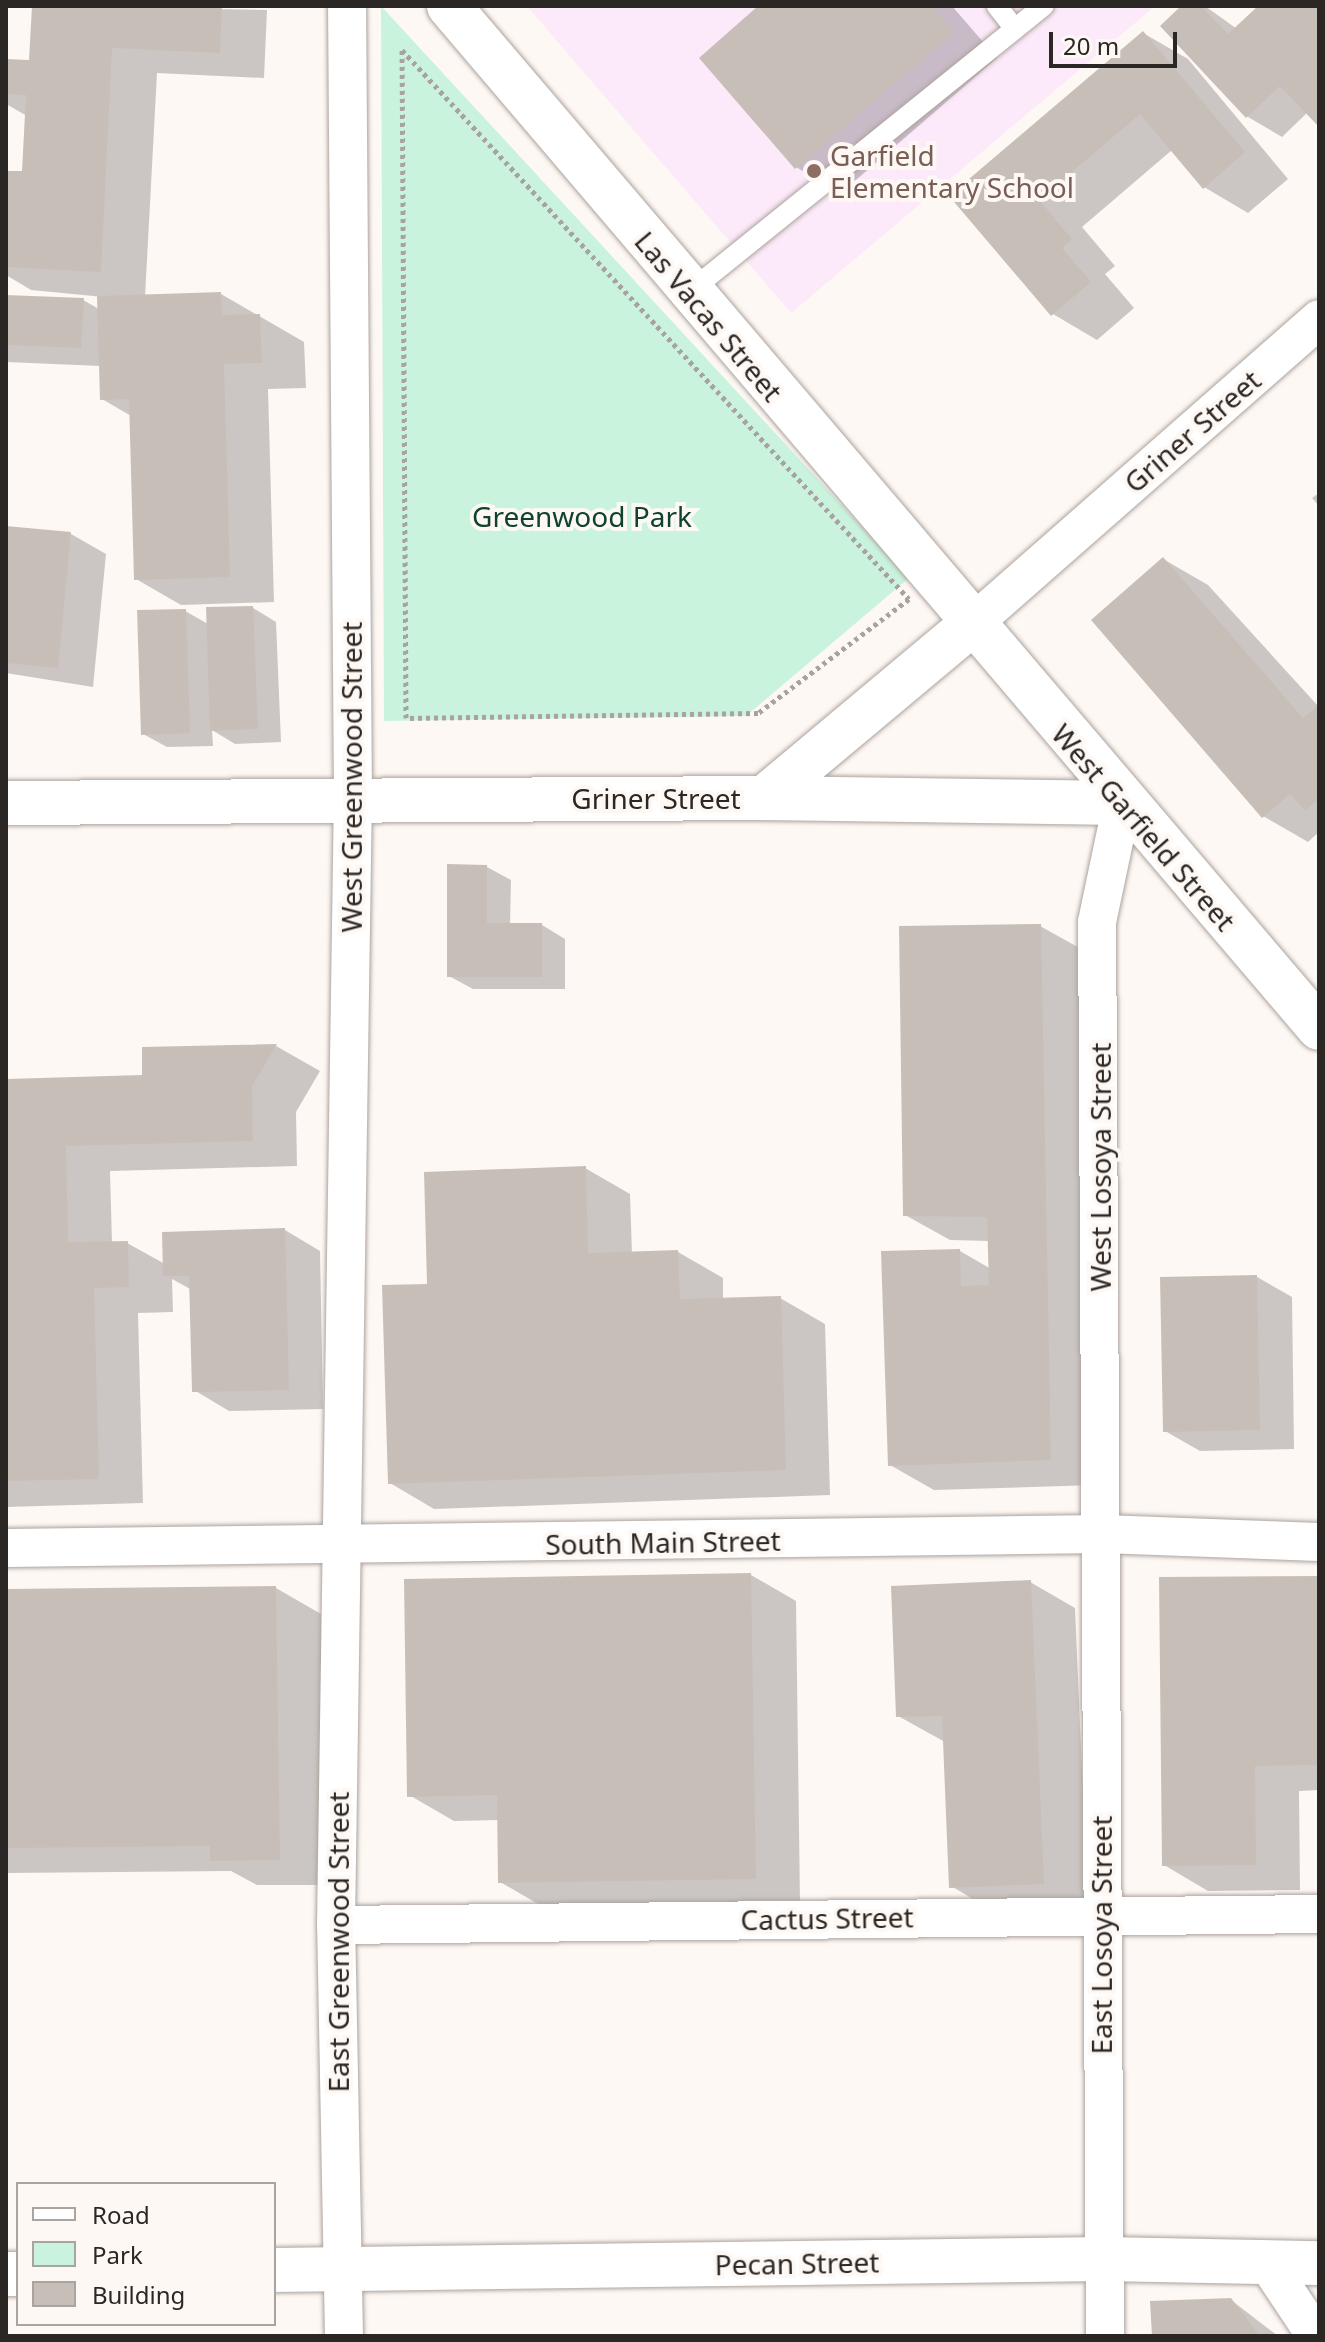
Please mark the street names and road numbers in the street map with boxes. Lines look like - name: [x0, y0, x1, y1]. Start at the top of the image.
- street label: Las Vacas Street: [628, 224, 790, 408]
- street label: Griner Street: [1117, 363, 1267, 499]
- street label: West Greenwood Street: [334, 622, 368, 932]
- street label: West Garfield Street: [1045, 717, 1243, 937]
- street label: Griner Street: [571, 781, 741, 815]
- street label: West Losoya Street: [1083, 1043, 1117, 1291]
- street label: South Main Street: [545, 1523, 781, 1561]
- street label: East Greenwood Street: [321, 1792, 355, 2092]
- street label: East Losoya Street: [1084, 1816, 1118, 2054]
- street label: Cactus Street: [740, 1900, 914, 1936]
- street label: Pecan Street: [714, 2245, 880, 2281]

